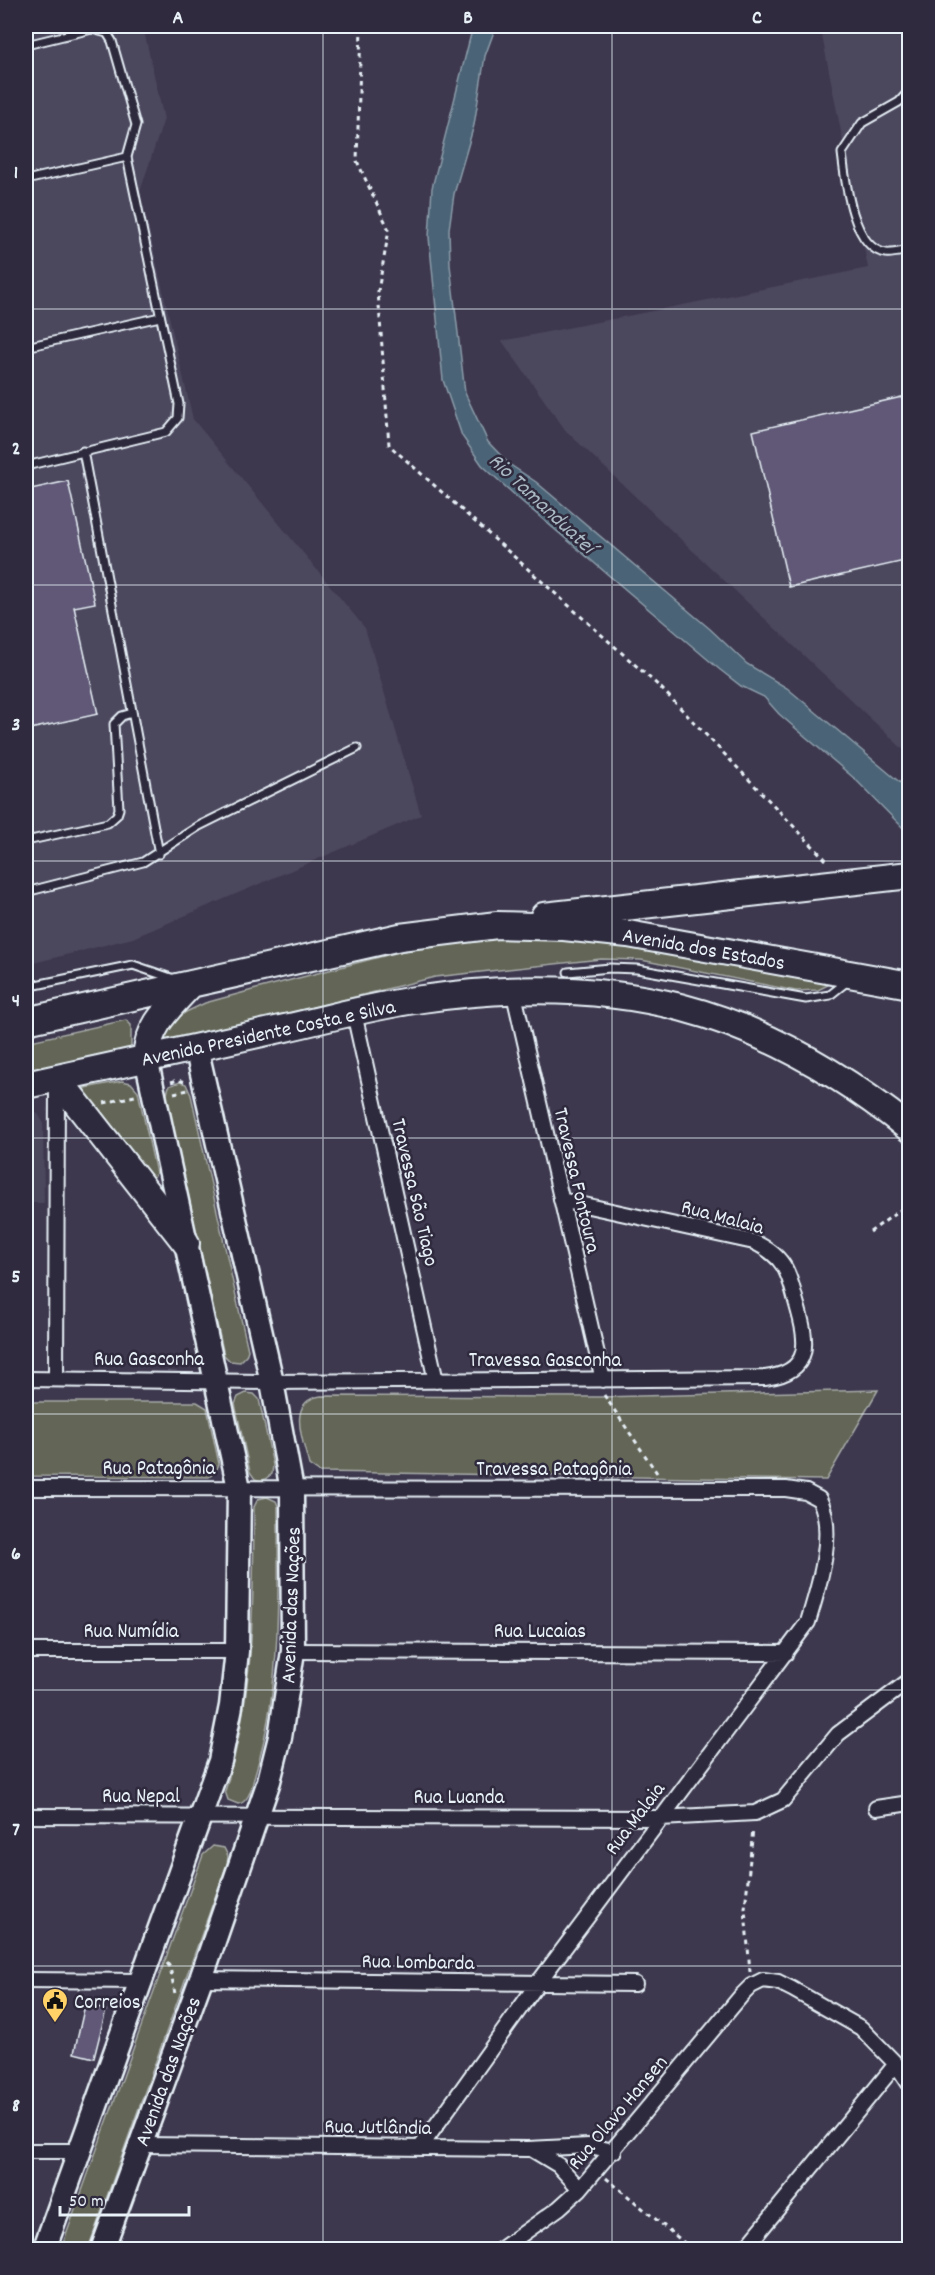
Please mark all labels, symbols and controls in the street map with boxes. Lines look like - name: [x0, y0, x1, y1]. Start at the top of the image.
- text: A: [173, 5, 184, 33]
- text: B: [463, 5, 473, 33]
- text: C: [752, 5, 762, 33]
- text: 1: [14, 160, 18, 188]
- text: 2: [12, 436, 20, 464]
- water label: Rio Tamanduateí: [480, 447, 605, 566]
- text: 3: [12, 712, 20, 740]
- street label: Avenida dos Estados: [620, 922, 787, 980]
- text: 4: [12, 988, 20, 1016]
- street label: Avenida Presidente Costa e Silva: [139, 993, 400, 1077]
- street label: Travessa Fontoura: [544, 1105, 607, 1258]
- street label: Travessa São Tiago: [381, 1116, 445, 1270]
- street label: Rua Malaia: [677, 1193, 768, 1245]
- text: 5: [11, 1264, 21, 1292]
- street label: Rua Gasconha: [94, 1346, 205, 1376]
- street label: Travessa Gasconha: [469, 1347, 622, 1377]
- street label: Rua Patagônia: [103, 1455, 217, 1485]
- street label: Travessa Patagônia: [476, 1456, 633, 1486]
- street label: Avenida das Nações: [275, 1526, 311, 1684]
- text: 6: [11, 1541, 21, 1569]
- street label: Rua Numídia: [83, 1618, 180, 1648]
- street label: Rua Lucaias: [494, 1618, 586, 1648]
- street label: Rua Malaia: [599, 1776, 675, 1863]
- street label: Rua Nepal: [102, 1783, 180, 1813]
- street label: Rua Luanda: [414, 1784, 506, 1814]
- text: 7: [12, 1817, 20, 1845]
- street label: Rua Lombarda: [361, 1948, 476, 1980]
- public building icon: Correios: [40, 1986, 70, 2024]
- place label: Correios: [74, 1989, 141, 2019]
- street label: Avenida das Nações: [129, 1993, 211, 2151]
- street label: Rua Olavo Hansen: [562, 2050, 676, 2178]
- text: 8: [12, 2093, 20, 2121]
- street label: Rua Jutlândia: [324, 2113, 433, 2145]
- scale bar: [60, 2179, 189, 2217]
- text: 50 m: [69, 2190, 104, 2215]

